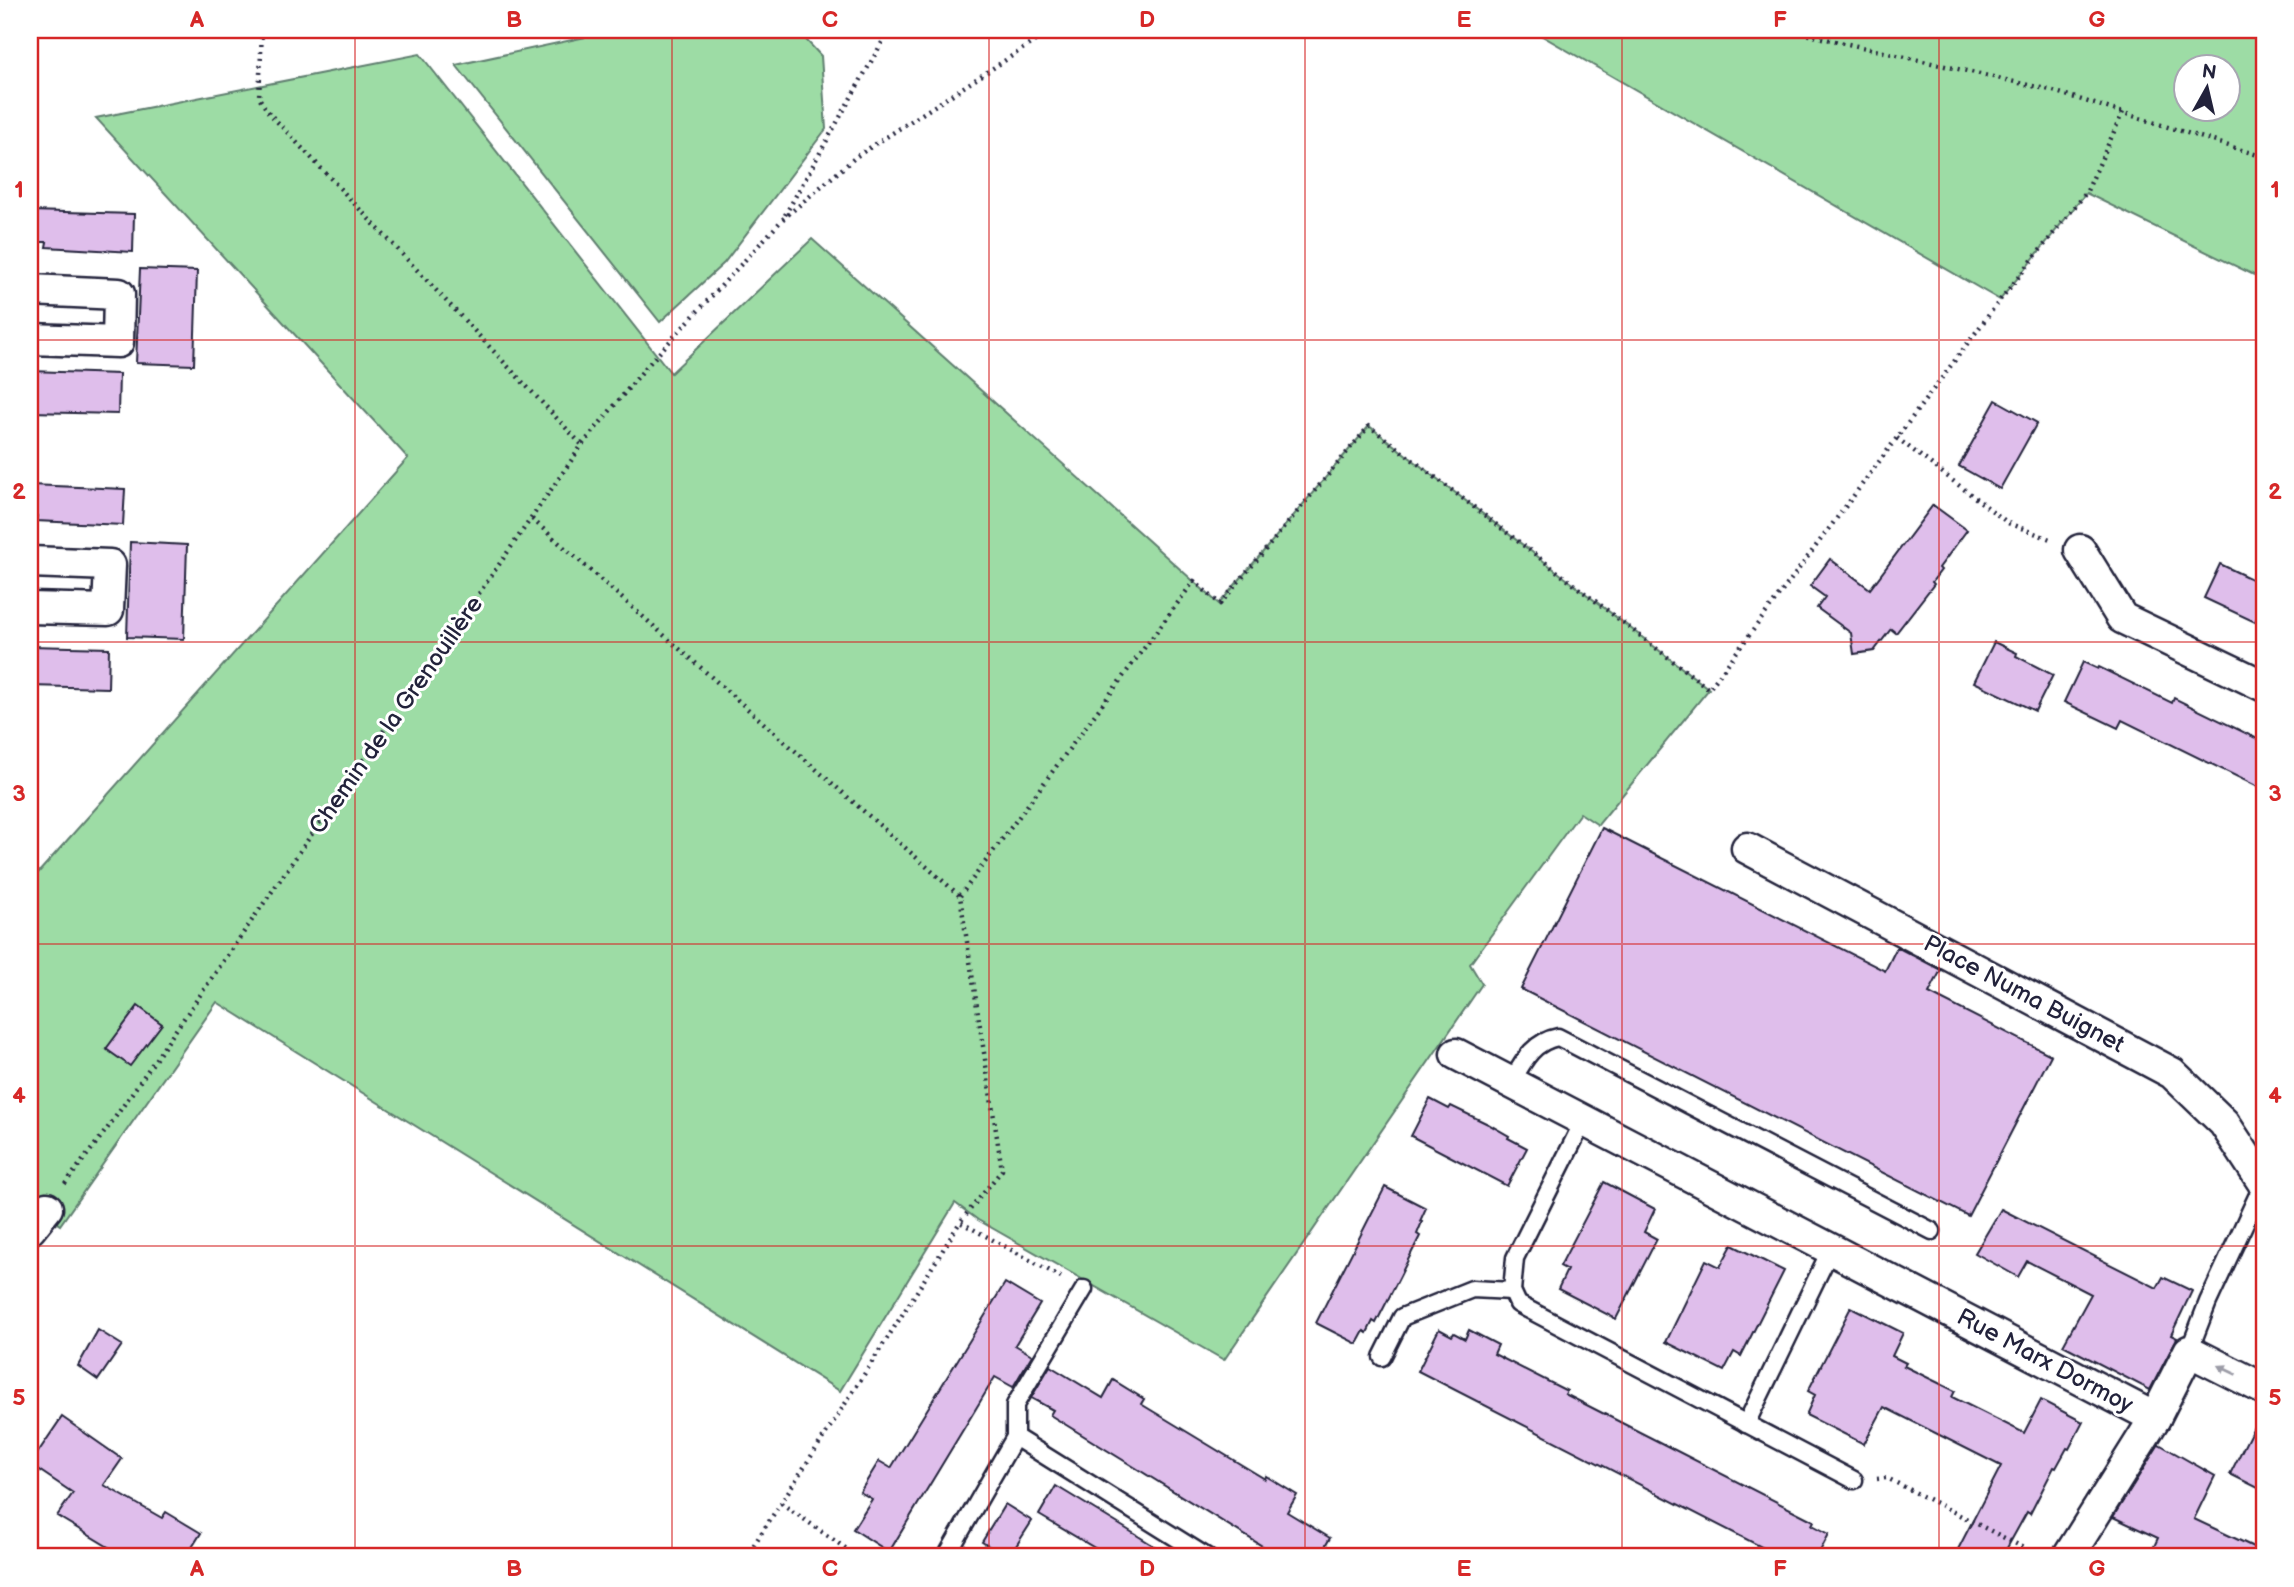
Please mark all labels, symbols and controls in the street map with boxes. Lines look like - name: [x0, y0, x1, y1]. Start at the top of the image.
- text: A: [189, 6, 205, 34]
- text: B: [506, 6, 522, 34]
- text: C: [822, 6, 838, 34]
- text: D: [1139, 6, 1155, 34]
- text: E: [1457, 6, 1472, 34]
- text: F: [1773, 6, 1787, 34]
- text: G: [2089, 6, 2106, 34]
- north arrow: [2172, 52, 2242, 122]
- text: N: [2200, 60, 2218, 85]
- text: 1: [14, 176, 24, 204]
- text: 1: [2270, 176, 2280, 204]
- text: 2: [12, 478, 26, 506]
- text: 2: [2268, 478, 2282, 506]
- street label: Chemin de la Grenouillère: [303, 591, 489, 839]
- text: 3: [12, 780, 26, 808]
- text: 3: [2268, 780, 2282, 808]
- street label: Place Numa Buignet: [1919, 929, 2130, 1059]
- text: 4: [12, 1082, 26, 1110]
- text: 4: [2268, 1082, 2282, 1110]
- street label: Rue Marx Dormoy: [1952, 1302, 2138, 1420]
- one-way arrow: [2217, 1365, 2237, 1376]
- text: 5: [12, 1384, 26, 1412]
- text: 5: [2268, 1384, 2282, 1412]
- text: A: [189, 1555, 205, 1583]
- text: B: [506, 1555, 522, 1583]
- text: C: [822, 1555, 838, 1583]
- text: D: [1139, 1555, 1155, 1583]
- text: E: [1457, 1555, 1472, 1583]
- text: F: [1773, 1555, 1787, 1583]
- text: G: [2089, 1555, 2106, 1583]

